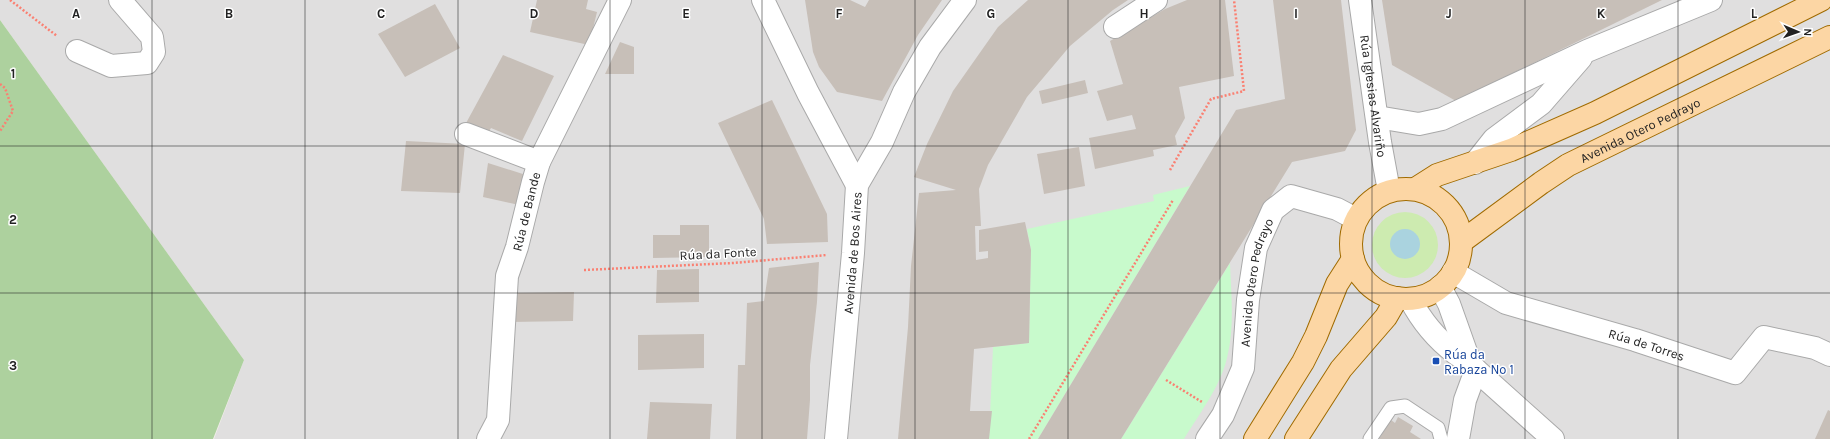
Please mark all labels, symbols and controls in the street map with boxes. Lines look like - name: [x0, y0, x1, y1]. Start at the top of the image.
- text: A: [72, 6, 80, 21]
- text: B: [225, 6, 233, 21]
- text: C: [377, 6, 385, 21]
- text: D: [530, 6, 539, 21]
- text: E: [682, 6, 690, 21]
- text: F: [835, 6, 843, 21]
- text: G: [987, 6, 995, 21]
- text: H: [1139, 6, 1149, 21]
- text: I: [1294, 6, 1298, 21]
- text: J: [1446, 6, 1452, 21]
- text: K: [1597, 6, 1606, 21]
- text: L: [1751, 6, 1758, 21]
- north arrow: [1778, 12, 1818, 52]
- text: N: [1801, 28, 1814, 37]
- street label: Rúa Iglesias Alvariño: [1357, 34, 1390, 159]
- text: 1: [11, 66, 15, 81]
- street label: Avenida Otero Pedrayo: [1578, 95, 1703, 166]
- street label: Rúa de Bande: [509, 170, 544, 253]
- street label: Avenida de Bos Aires: [840, 191, 865, 314]
- text: 2: [9, 212, 17, 227]
- street label: Avenida Otero Pedrayo: [1238, 216, 1276, 347]
- street label: Rúa da Fonte: [679, 244, 757, 263]
- street label: Rúa de Torres: [1607, 326, 1687, 364]
- place label: Rúa da Rabaza Nº 1: [1444, 347, 1514, 377]
- marker: Rúa da Rabaza Nº 1: [1431, 356, 1441, 366]
- text: 3: [9, 358, 17, 373]

